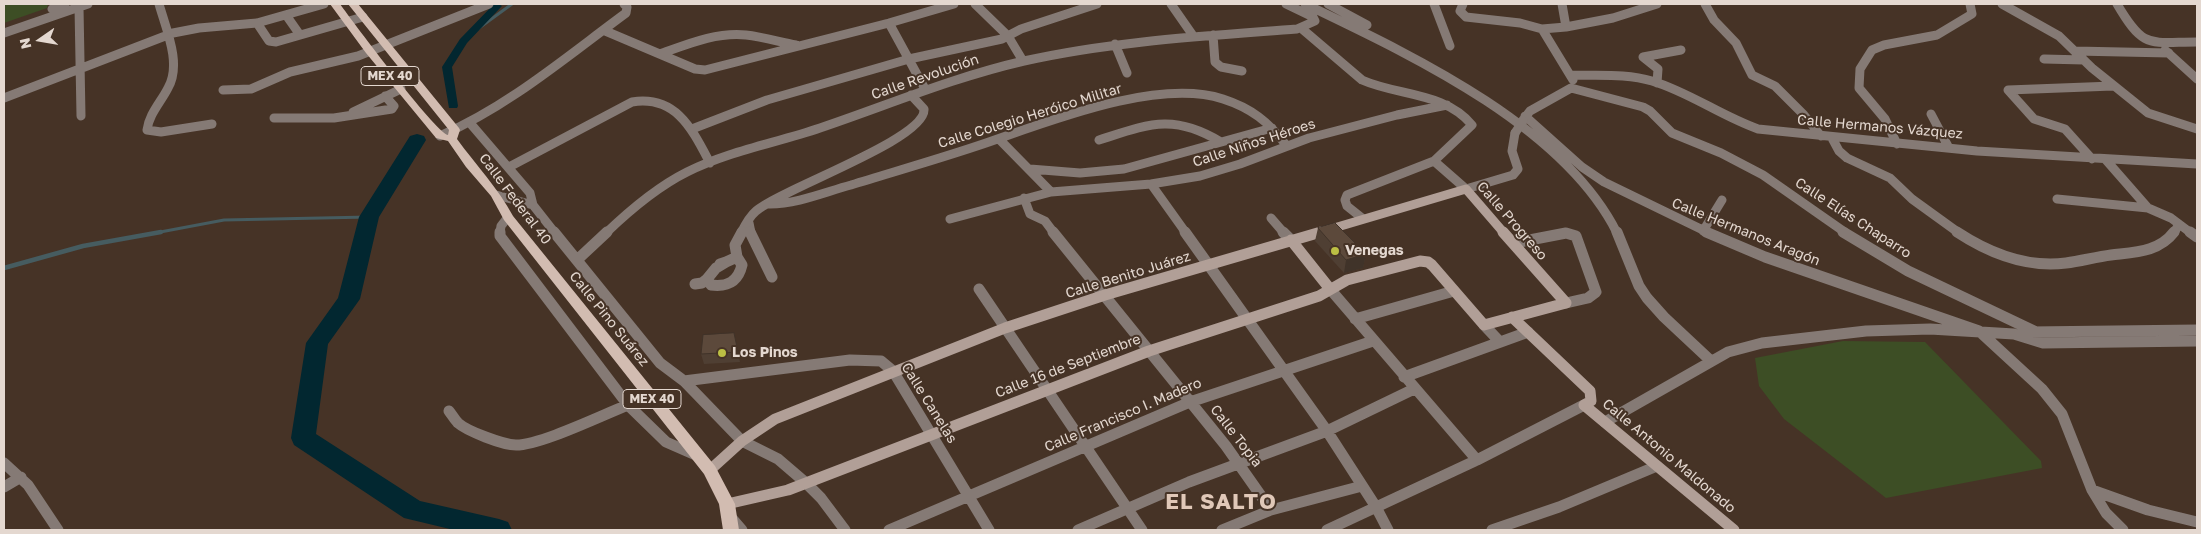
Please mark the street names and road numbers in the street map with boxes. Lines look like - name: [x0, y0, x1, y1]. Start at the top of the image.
- street label: Calle Revolución: [869, 51, 981, 103]
- road number: MEX 40: [361, 66, 419, 85]
- street label: Calle Colegio Heróico Militar: [936, 80, 1124, 152]
- street label: Calle Hermanos Vázquez: [1796, 111, 1964, 143]
- street label: Calle Niños Héroes: [1190, 115, 1318, 171]
- street label: Calle Federal 40: [475, 150, 555, 248]
- street label: Calle Elías Chaparro: [1792, 174, 1914, 262]
- street label: Calle Progreso: [1473, 178, 1551, 264]
- street label: Calle Hermanos Aragón: [1669, 195, 1823, 269]
- street label: Calle Benito Juárez: [1063, 248, 1193, 302]
- street label: Calle Pino Suárez: [566, 268, 652, 370]
- street label: Calle 16 de Septiembre: [993, 330, 1143, 402]
- street label: Calle Canelas: [898, 360, 960, 446]
- street label: Calle Francisco I. Madero: [1042, 374, 1204, 456]
- road number: MEX 40: [623, 389, 681, 408]
- street label: Calle Antonio Maldonado: [1599, 395, 1739, 517]
- street label: Calle Topia: [1207, 402, 1265, 470]

